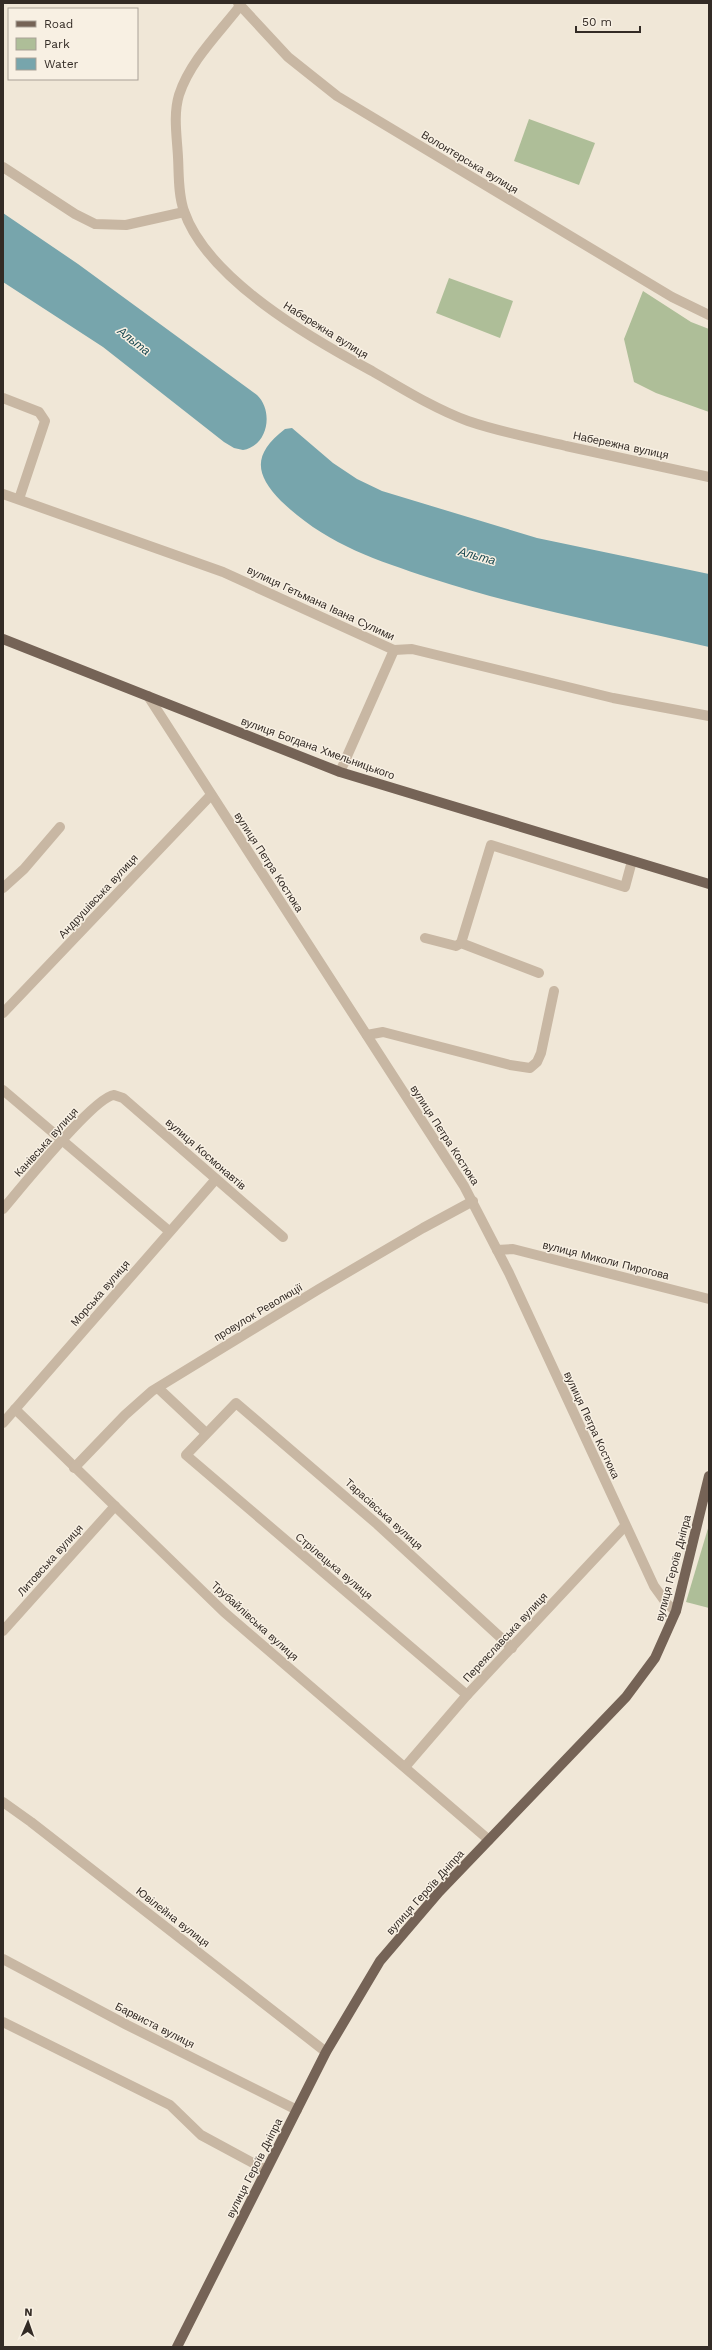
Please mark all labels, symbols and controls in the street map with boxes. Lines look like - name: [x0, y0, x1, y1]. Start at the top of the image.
- legend: [8, 8, 138, 80]
- scale bar: [576, 8, 640, 34]
- text: 50 m: [582, 15, 612, 29]
- text: Road: [44, 17, 73, 31]
- text: Park: [44, 37, 70, 51]
- text: Water: [44, 57, 79, 71]
- street label: Волонтерська вулиця: [419, 128, 521, 197]
- street label: Набережна вулиця: [281, 299, 371, 362]
- water label: Альта: [114, 323, 153, 358]
- street label: Набережна вулиця: [572, 429, 670, 462]
- water label: Альта: [456, 544, 497, 568]
- street label: вулиця Гетьмана Івана Сулими: [245, 564, 397, 643]
- street label: вулиця Богдана Хмельницького: [239, 715, 397, 782]
- street label: вулиця Петра Костюка: [231, 810, 306, 915]
- street label: Андрушівська вулиця: [56, 852, 141, 941]
- street label: вулиця Петра Костюка: [407, 1083, 482, 1188]
- street label: Канівська вулиця: [12, 1105, 81, 1180]
- street label: вулиця Космонавтів: [163, 1116, 249, 1193]
- street label: вулиця Миколи Пирогова: [541, 1238, 671, 1283]
- street label: Морська вулиця: [68, 1258, 133, 1329]
- street label: провулок Революції: [211, 1281, 305, 1344]
- street label: вулиця Петра Костюка: [561, 1370, 622, 1482]
- street label: Тарасівська вулиця: [342, 1476, 425, 1553]
- street label: вулиця Героїв Дніпра: [653, 1513, 694, 1623]
- street label: Литовська вулиця: [15, 1522, 86, 1599]
- street label: Стрілецька вулиця: [292, 1530, 375, 1602]
- street label: Трубайлівська вулиця: [209, 1579, 301, 1664]
- street label: Переяславська вулиця: [460, 1590, 550, 1685]
- street label: вулиця Героїв Дніпра: [384, 1847, 468, 1937]
- street label: Ювілейна вулиця: [133, 1885, 212, 1950]
- street label: Барвиста вулиця: [113, 2000, 197, 2051]
- street label: вулиця Героїв Дніпра: [224, 2116, 286, 2220]
- north arrow: [8, 2302, 48, 2342]
- text: N: [24, 2306, 33, 2319]

